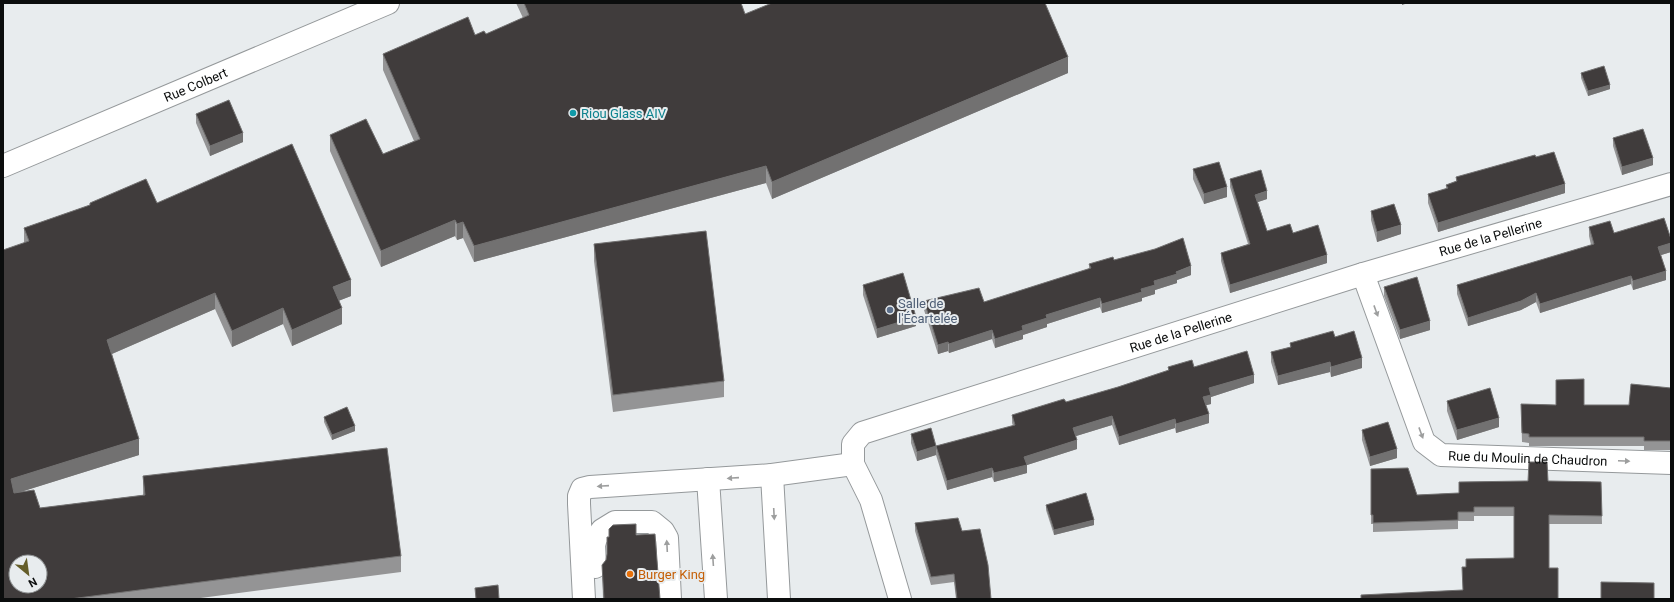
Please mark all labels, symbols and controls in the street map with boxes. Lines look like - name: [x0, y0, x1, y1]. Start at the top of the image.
- street label: Rue Colbert: [162, 65, 230, 105]
- place label: Riou Glass AIV: [581, 106, 667, 121]
- marker: Riou Glass AIV: [568, 108, 578, 118]
- street label: Rue de la Pellerine: [1437, 215, 1544, 259]
- place label: Salle de l'Écartelée: [898, 296, 958, 326]
- marker: Salle de l'Écartelée: [885, 305, 895, 315]
- one-way arrow: [1373, 305, 1379, 317]
- street label: Rue de la Pellerine: [1128, 309, 1234, 356]
- one-way arrow: [1418, 428, 1424, 440]
- street label: Rue du Moulin de Chaudron: [1448, 448, 1608, 469]
- one-way arrow: [1618, 458, 1631, 464]
- one-way arrow: [727, 474, 739, 481]
- one-way arrow: [597, 483, 609, 490]
- one-way arrow: [771, 508, 777, 521]
- one-way arrow: [664, 540, 671, 552]
- north arrow: [8, 554, 48, 594]
- one-way arrow: [710, 554, 717, 566]
- place label: Burger King: [638, 567, 705, 582]
- marker: Burger King: [625, 569, 635, 579]
- text: N: [26, 575, 39, 590]

